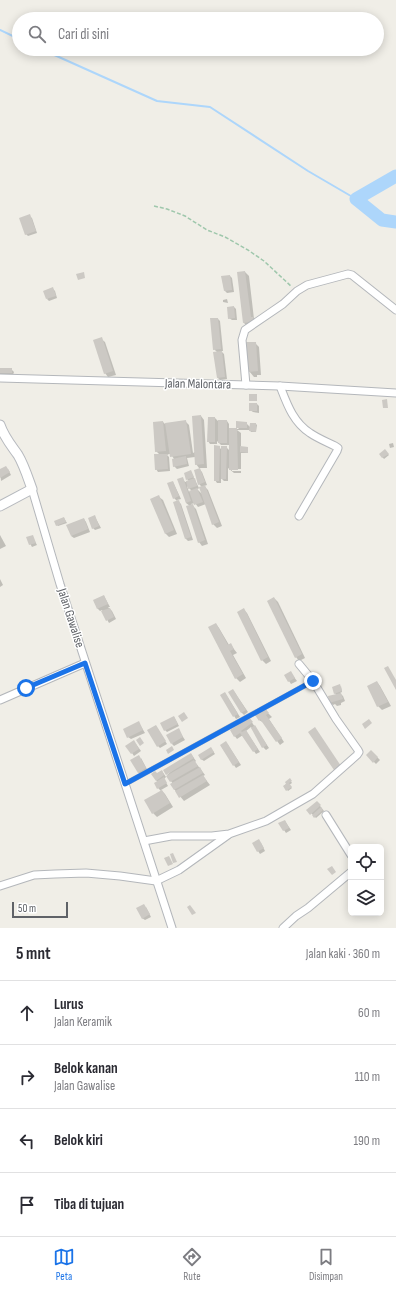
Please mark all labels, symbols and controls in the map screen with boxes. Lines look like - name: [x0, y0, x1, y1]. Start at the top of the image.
- search box: [12, 12, 384, 56]
- icon: search: [26, 23, 48, 45]
- text: Cari di sini: [58, 25, 109, 44]
- street label: Jalan Malontara: [164, 375, 231, 393]
- street label: Jalan Gawalise: [54, 585, 88, 650]
- route end: [304, 672, 322, 690]
- route start: [17, 679, 35, 697]
- map controls: [348, 844, 384, 916]
- button: locate: [348, 844, 384, 880]
- button: layers: [348, 880, 384, 916]
- scale bar: [12, 900, 68, 919]
- text: 50 m: [18, 902, 36, 915]
- text: 5 mnt: [16, 944, 51, 964]
- text: Jalan kaki · 360 m: [306, 946, 380, 962]
- text: Lurus: [54, 995, 83, 1014]
- icon: ahead: [16, 1002, 38, 1024]
- text: 60 m: [358, 1005, 380, 1021]
- text: Jalan Keramik: [54, 1014, 112, 1030]
- text: Belok kanan: [54, 1059, 118, 1078]
- icon: right: [16, 1066, 38, 1088]
- text: 110 m: [355, 1069, 380, 1085]
- text: Jalan Gawalise: [54, 1078, 115, 1094]
- icon: left: [16, 1130, 38, 1152]
- text: Belok kiri: [54, 1131, 103, 1150]
- text: 190 m: [353, 1133, 380, 1149]
- icon: arrive: [16, 1194, 38, 1216]
- text: Tiba di tujuan: [54, 1195, 124, 1214]
- tab: Peta: [53, 1246, 75, 1283]
- tab: Rute: [181, 1246, 203, 1283]
- tab: Disimpan: [309, 1246, 343, 1283]

